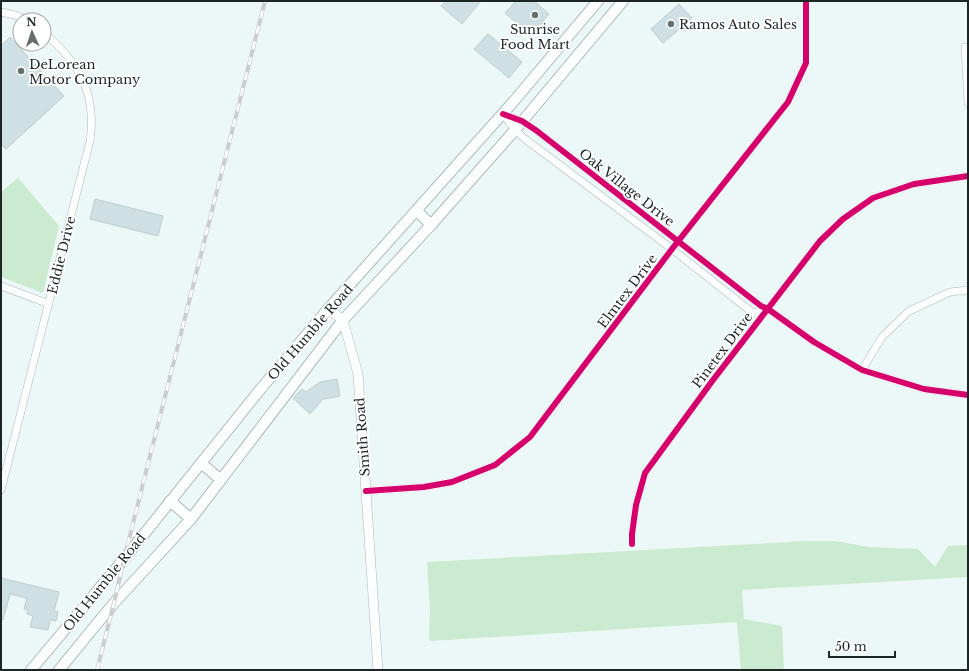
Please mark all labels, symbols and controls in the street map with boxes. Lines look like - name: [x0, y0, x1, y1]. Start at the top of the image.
- marker: Sunrise Food Mart: [530, 10, 540, 20]
- north arrow: [12, 12, 52, 52]
- text: N: [26, 15, 38, 29]
- place label: Ramos Auto Sales: [679, 16, 797, 33]
- marker: Ramos Auto Sales: [666, 19, 676, 29]
- place label: Sunrise Food Mart: [500, 21, 570, 53]
- place label: DeLorean Motor Company: [29, 56, 141, 88]
- marker: DeLorean Motor Company: [16, 66, 26, 76]
- street label: Oak Village Drive: [575, 145, 678, 230]
- street label: Eddie Drive: [44, 214, 79, 296]
- street label: Elmtex Drive: [594, 251, 661, 332]
- street label: Old Humble Road: [264, 281, 357, 384]
- street label: Pinetex Drive: [688, 309, 756, 392]
- street label: Smith Road: [351, 397, 374, 477]
- street label: Old Humble Road: [59, 529, 149, 635]
- scale bar: [829, 633, 895, 659]
- text: 50 m: [835, 639, 867, 654]

